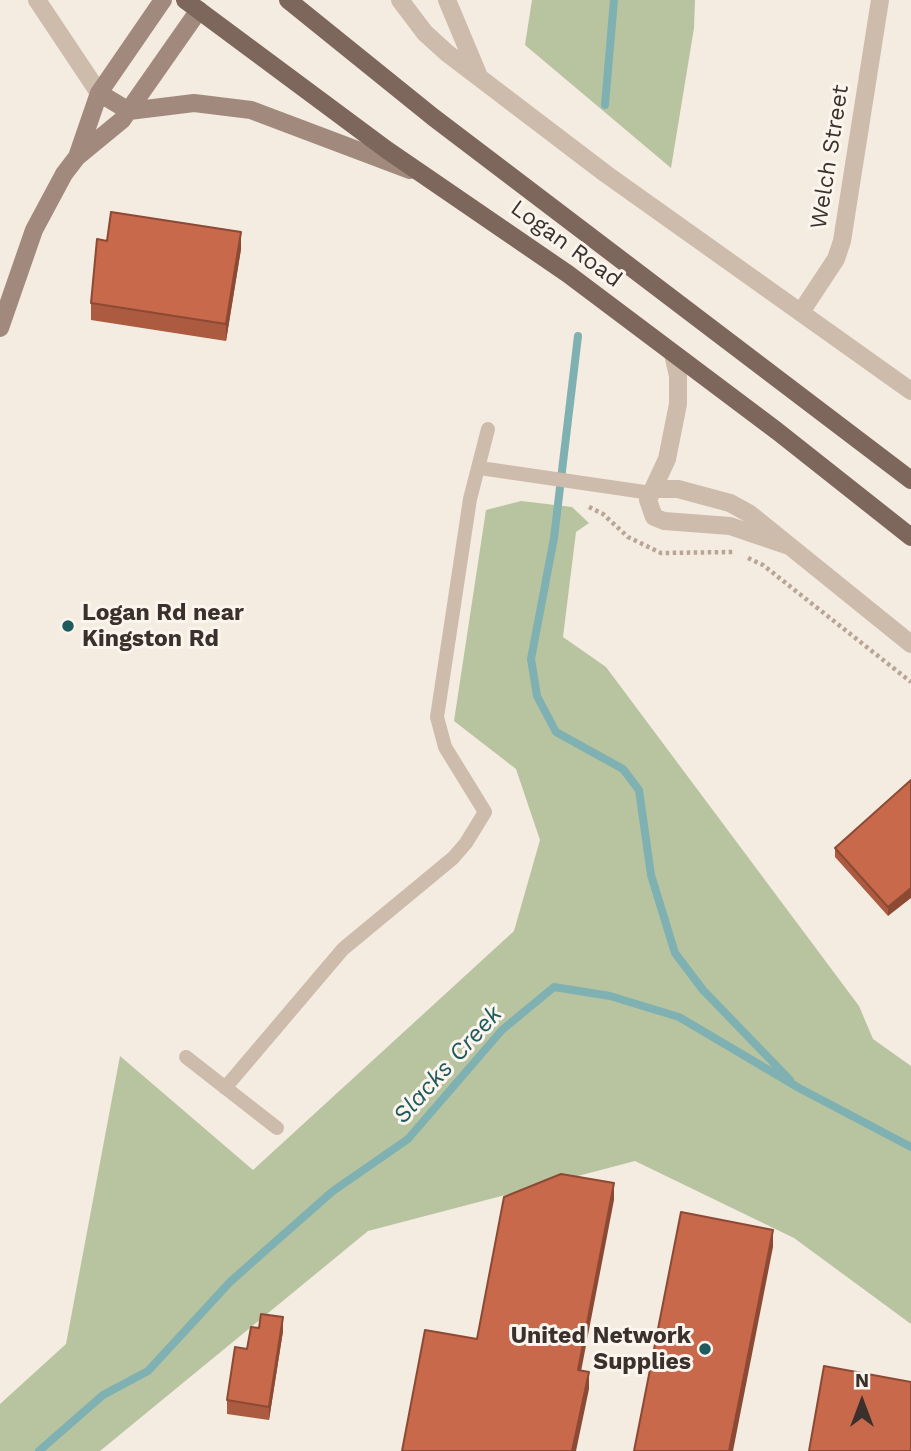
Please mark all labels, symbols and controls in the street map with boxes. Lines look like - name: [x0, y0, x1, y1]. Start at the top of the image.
- street label: Welch Street: [805, 83, 855, 231]
- street label: Logan Road: [505, 194, 627, 294]
- place label: Logan Rd near Kingston Rd: [82, 599, 244, 653]
- marker: Logan Rd near Kingston Rd: [60, 618, 76, 634]
- water label: Slacks Creek: [388, 1000, 508, 1130]
- place label: United Network Supplies: [511, 1322, 691, 1376]
- marker: United Network Supplies: [697, 1341, 713, 1357]
- north arrow: [827, 1367, 897, 1437]
- text: N: [855, 1369, 869, 1392]

